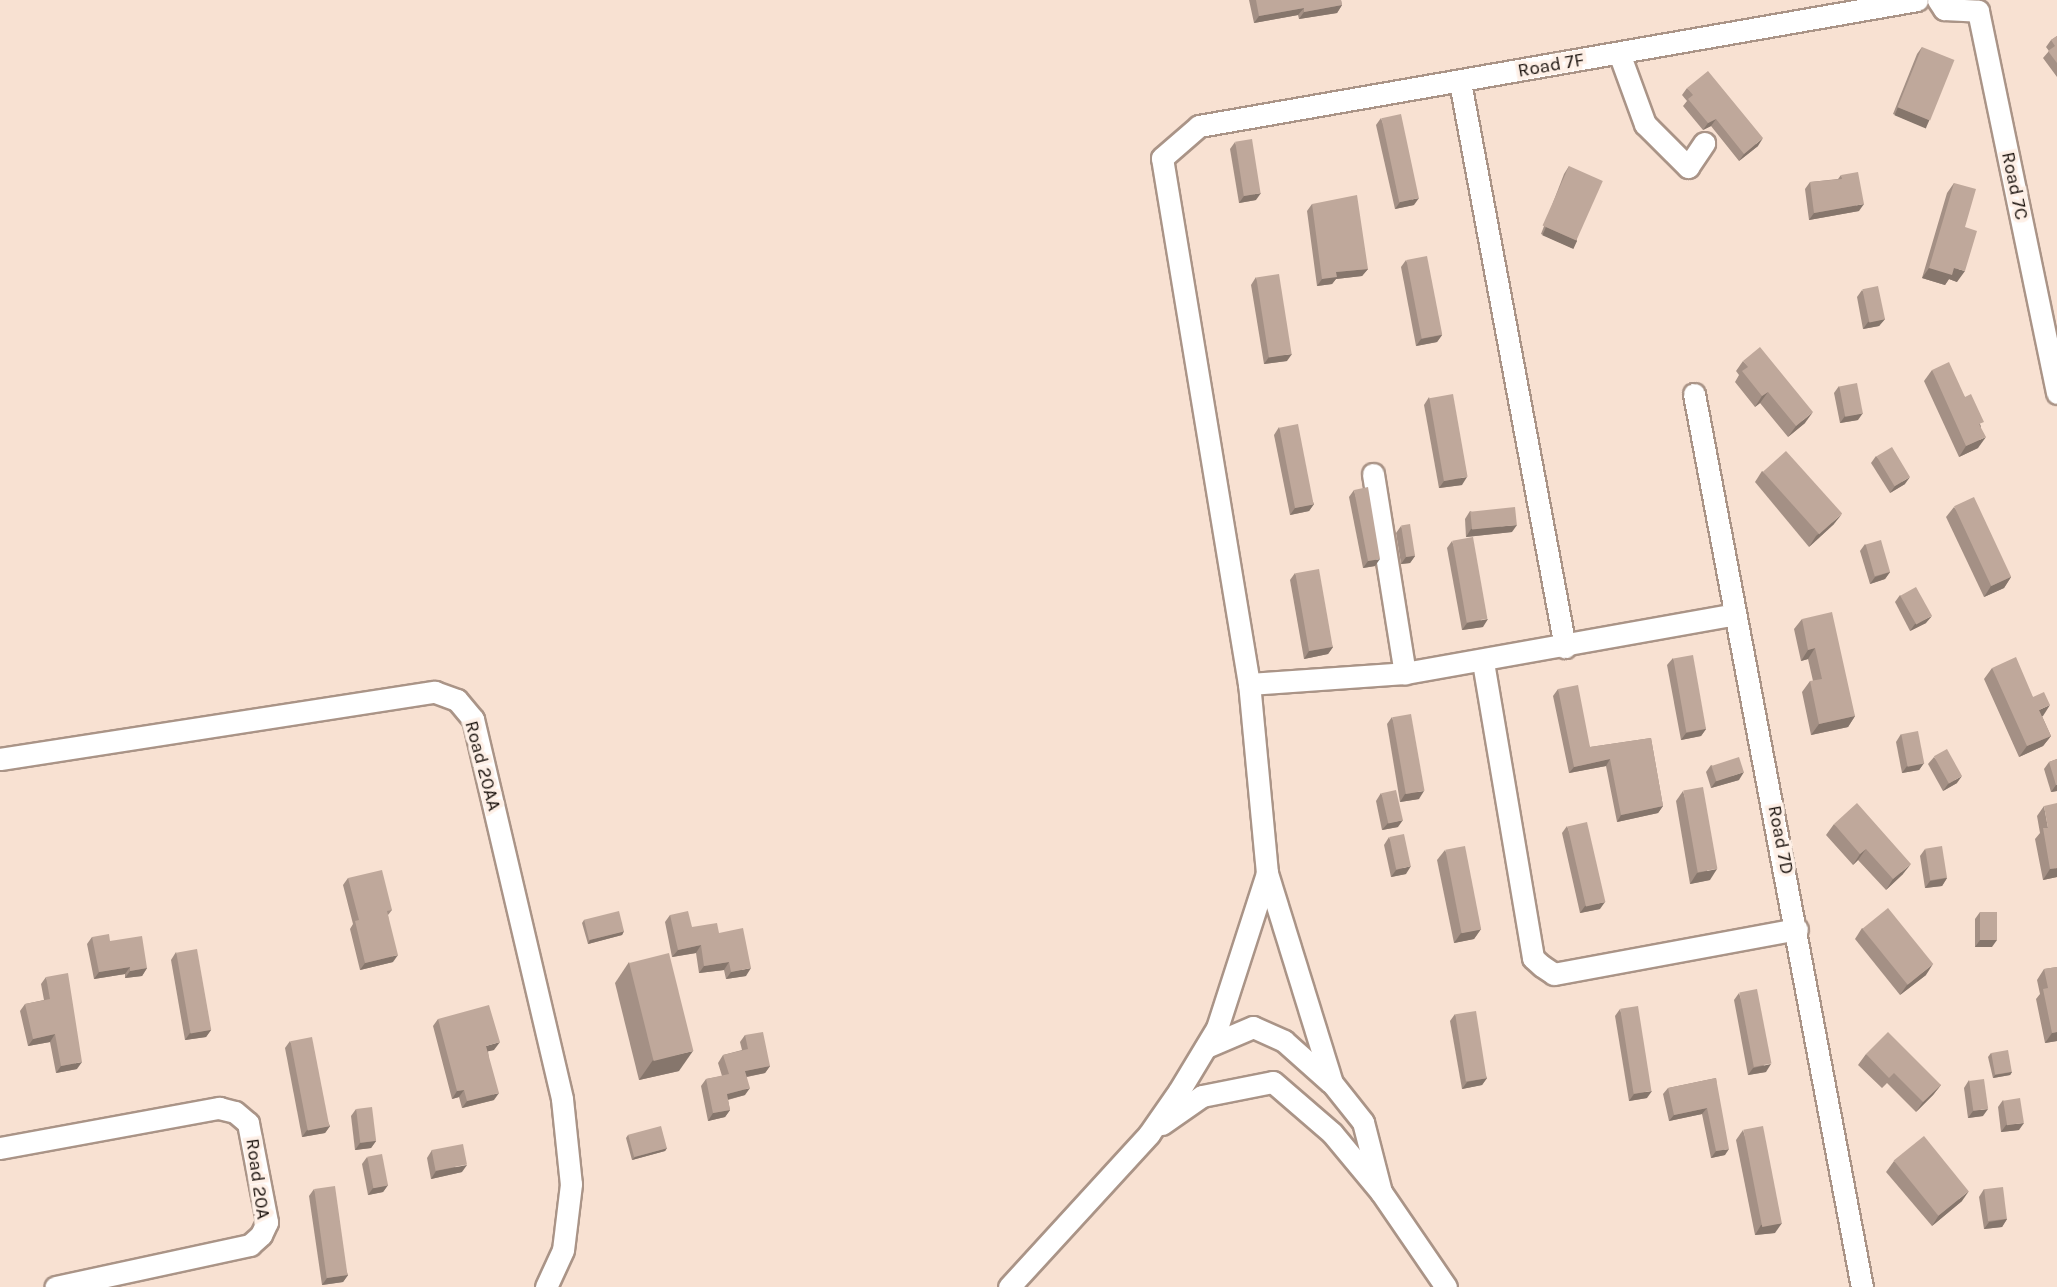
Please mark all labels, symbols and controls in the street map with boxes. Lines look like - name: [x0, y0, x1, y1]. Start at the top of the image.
- street label: Road 7F: [1516, 49, 1586, 83]
- street label: Road 7C: [1996, 150, 2032, 222]
- street label: Road 20AA: [459, 718, 505, 814]
- street label: Road 7D: [1762, 804, 1798, 876]
- street label: Road 20A: [240, 1137, 274, 1221]

